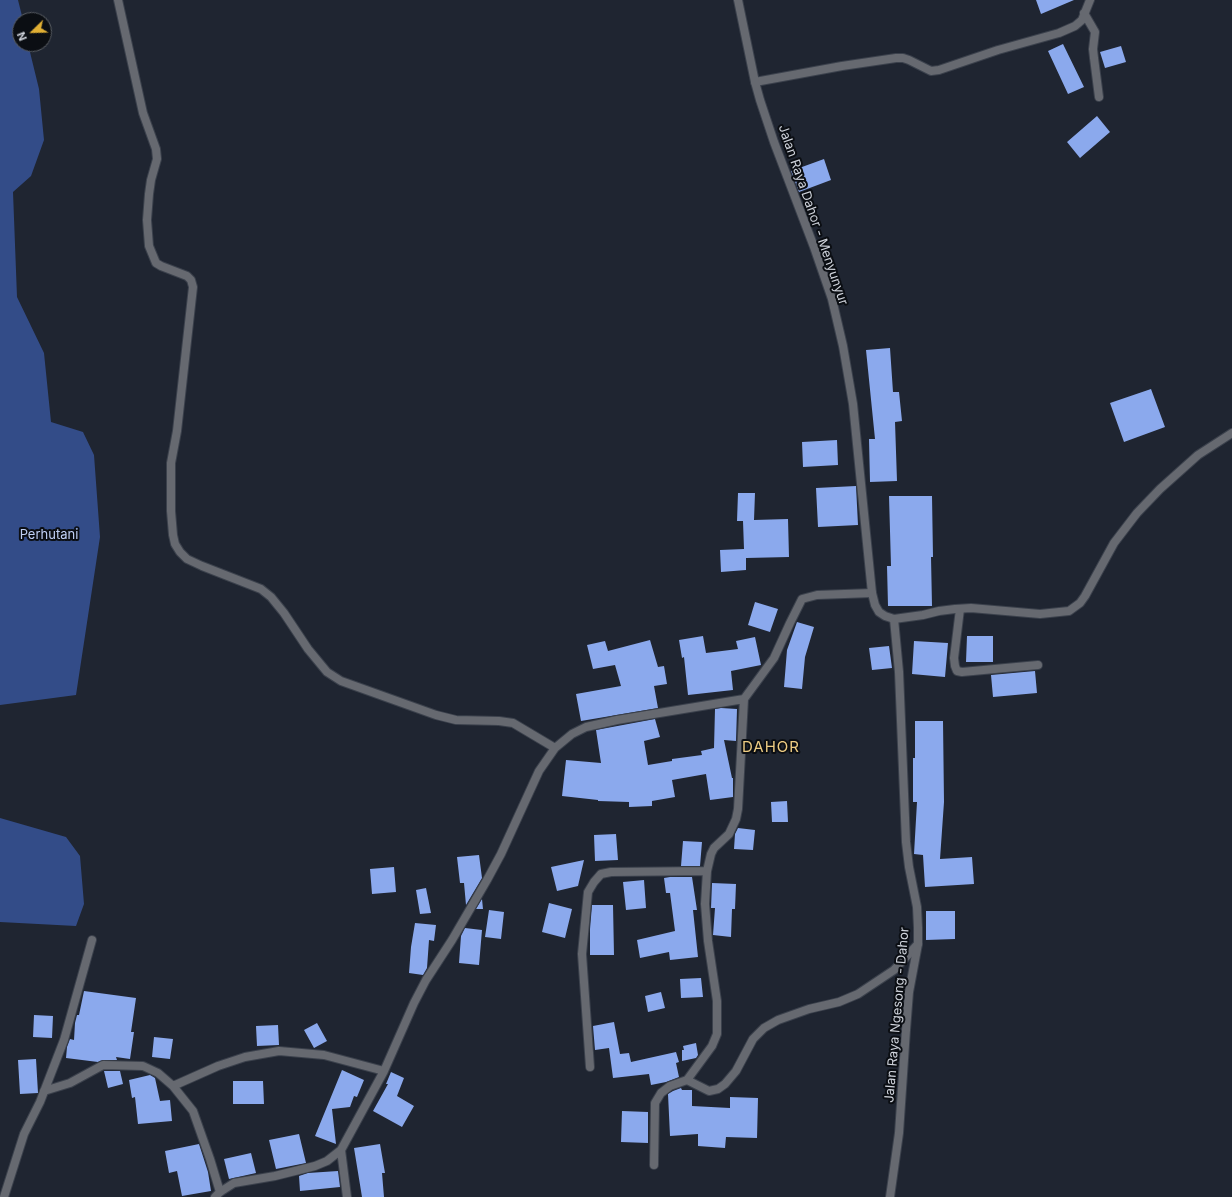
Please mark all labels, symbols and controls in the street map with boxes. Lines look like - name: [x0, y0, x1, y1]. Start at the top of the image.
- north arrow: [12, 12, 52, 52]
- text: N: [14, 30, 30, 43]
- street label: Jalan Raya Dahor - Menyunyur: [775, 123, 851, 307]
- park label: Perhutani: [20, 527, 78, 543]
- district label: DAHOR: [742, 738, 800, 756]
- street label: Jalan Raya Ngesong - Dahor: [882, 927, 912, 1103]

